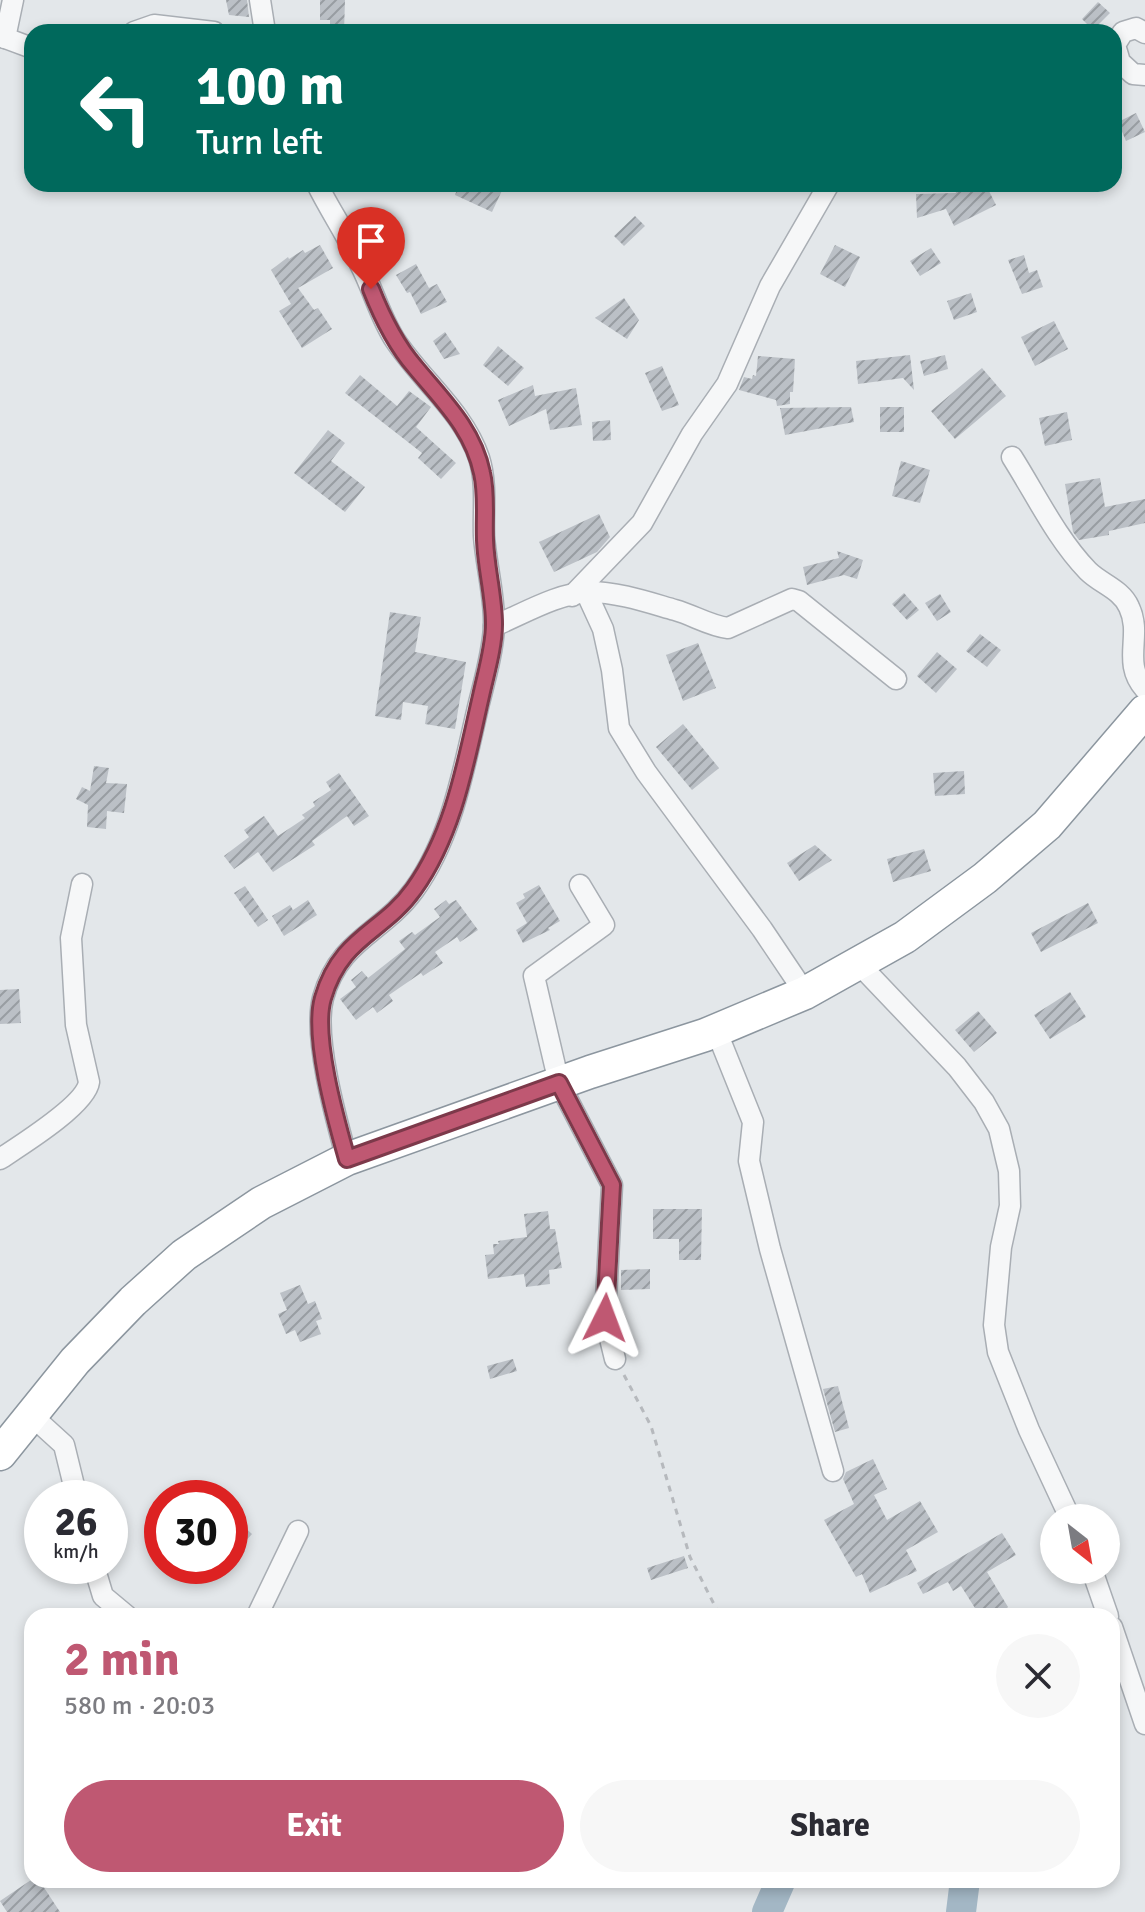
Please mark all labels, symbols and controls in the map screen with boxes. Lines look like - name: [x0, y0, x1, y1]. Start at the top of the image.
- text: 100 m: [196, 51, 344, 120]
- icon: left: [64, 56, 168, 160]
- text: Turn left: [196, 120, 323, 165]
- pin: [337, 207, 405, 289]
- icon: arrive: [349, 219, 393, 263]
- position arrow: [563, 1276, 647, 1360]
- speed limit sign: 30: [144, 1480, 248, 1584]
- text: 26: [54, 1497, 98, 1547]
- north arrow: [1040, 1504, 1120, 1584]
- map controls: [1040, 1504, 1120, 1584]
- text: km/h: [53, 1539, 99, 1564]
- text: 2 min: [64, 1630, 180, 1689]
- button: close: [996, 1634, 1080, 1718]
- text: 580 m · 20:03: [64, 1690, 215, 1722]
- button: Exit: [64, 1780, 564, 1872]
- button: Share: [580, 1780, 1080, 1872]

